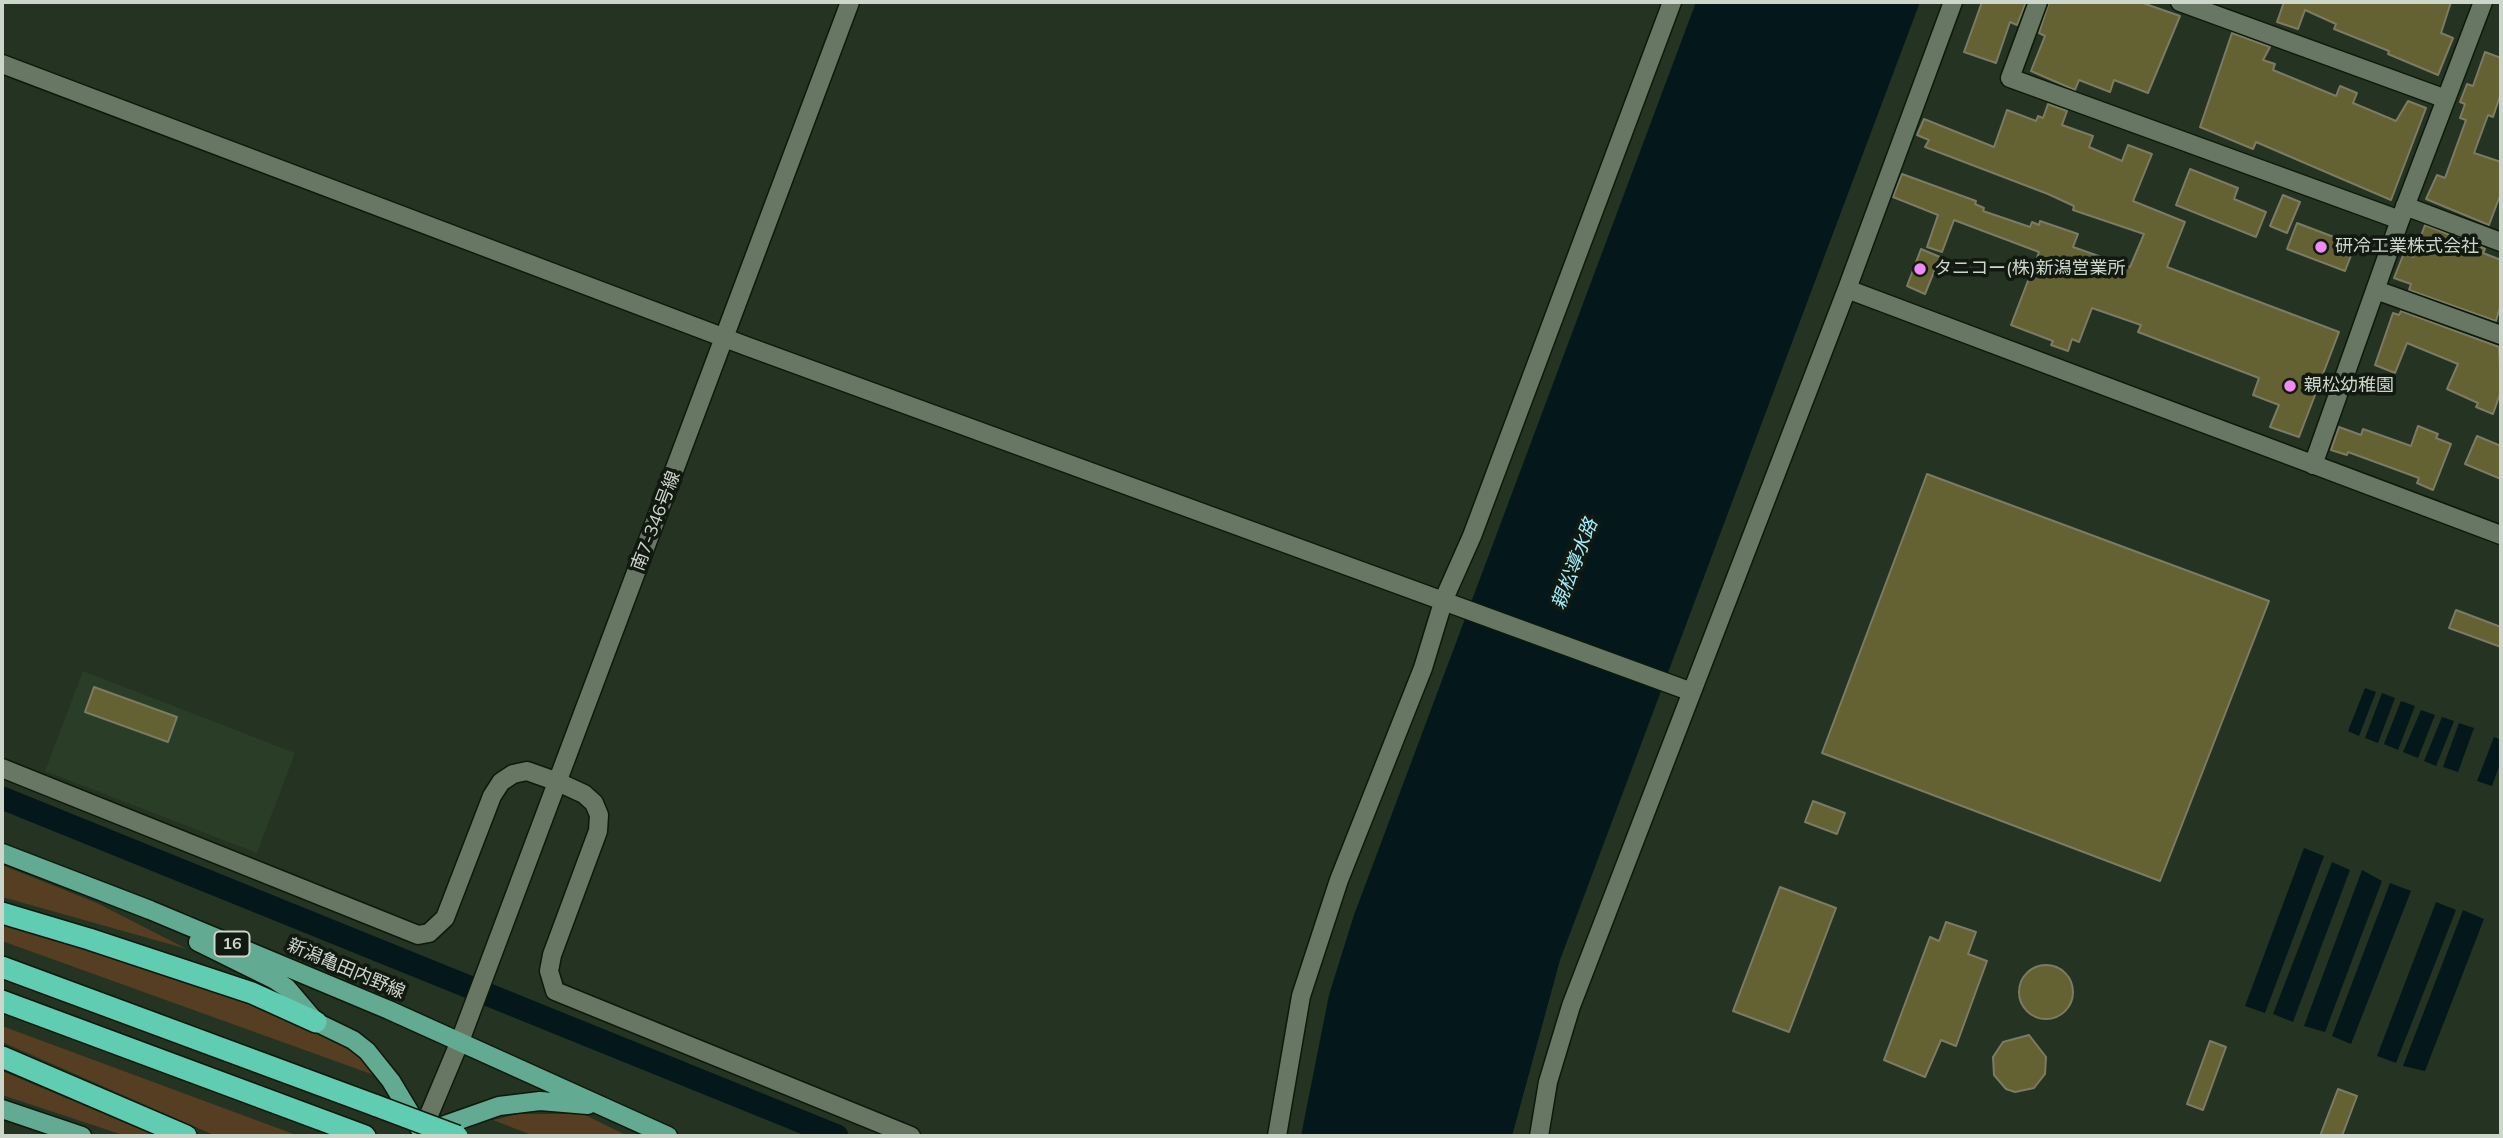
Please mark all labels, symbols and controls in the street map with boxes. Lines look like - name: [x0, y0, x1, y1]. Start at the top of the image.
- place label: 研冷工業株式会社: [2335, 236, 2479, 258]
- marker: 研冷工業株式会社: [2313, 239, 2329, 255]
- place label: タニコー(株)新潟営業所: [1934, 258, 2125, 280]
- marker: タニコー(株)新潟営業所: [1912, 261, 1928, 277]
- place label: 親松幼稚園: [2304, 375, 2394, 397]
- marker: 親松幼稚園: [2282, 378, 2298, 394]
- street label: 南7-346号線: [627, 468, 685, 574]
- water label: 親松導水路: [1547, 516, 1603, 612]
- road number: 16: [215, 932, 250, 956]
- street label: 新潟亀田内野線: [284, 934, 408, 1004]

